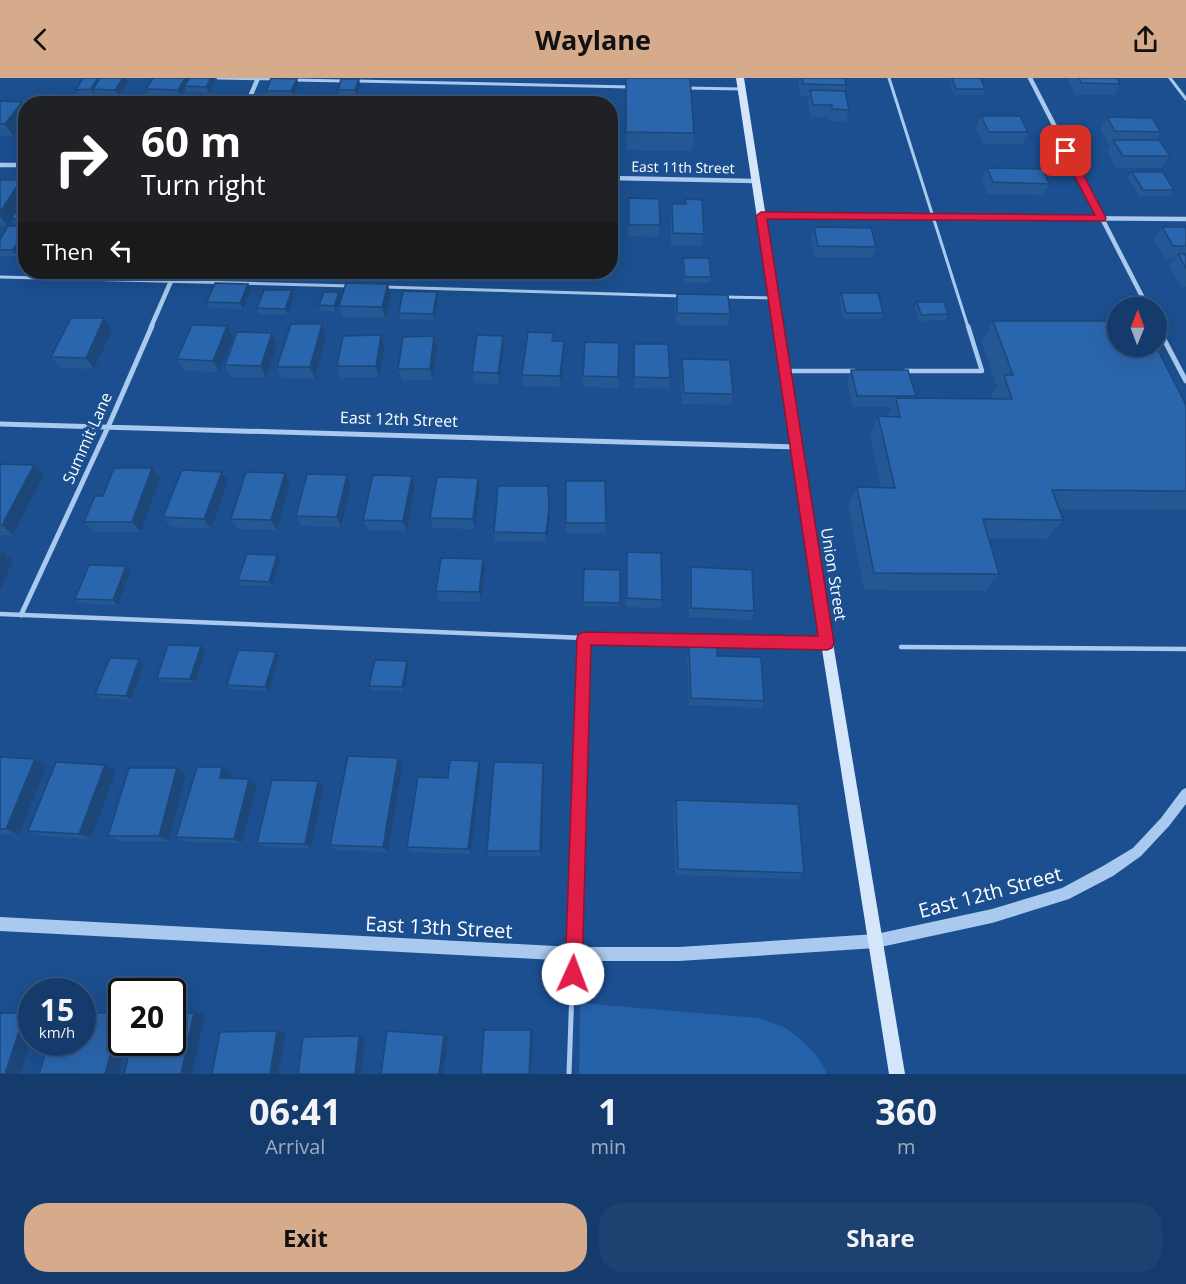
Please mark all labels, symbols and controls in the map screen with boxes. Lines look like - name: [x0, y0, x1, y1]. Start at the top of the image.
- text: Waylane: [535, 21, 651, 58]
- icon: back: [24, 23, 57, 56]
- icon: share: [1129, 23, 1162, 56]
- text: 60 m: [141, 112, 241, 169]
- icon: right: [42, 120, 120, 198]
- pin: [1040, 125, 1091, 176]
- icon: arrive: [1049, 134, 1082, 167]
- street label: East 11th Street: [631, 157, 735, 177]
- text: Turn right: [141, 166, 266, 203]
- icon: left: [105, 234, 138, 267]
- text: Then: [42, 236, 93, 266]
- north arrow: [1107, 297, 1167, 357]
- map controls: [1107, 297, 1167, 357]
- street label: Summit Lane: [57, 389, 117, 487]
- street label: East 12th Street: [340, 406, 459, 432]
- street label: Union Street: [816, 526, 852, 622]
- street label: East 12th Street: [915, 860, 1065, 924]
- street label: East 13th Street: [365, 910, 513, 944]
- position arrow: [541, 942, 605, 1006]
- speed limit sign: 20: [108, 978, 186, 1056]
- text: 15: [40, 989, 74, 1030]
- text: km/h: [39, 1022, 75, 1042]
- text: 06:41: [249, 1087, 342, 1136]
- text: 1: [598, 1087, 619, 1136]
- text: 360: [875, 1087, 937, 1136]
- text: Arrival: [265, 1133, 325, 1160]
- text: min: [590, 1133, 626, 1160]
- text: m: [897, 1133, 915, 1160]
- button: Exit: [24, 1203, 587, 1272]
- button: Share: [599, 1203, 1162, 1272]

